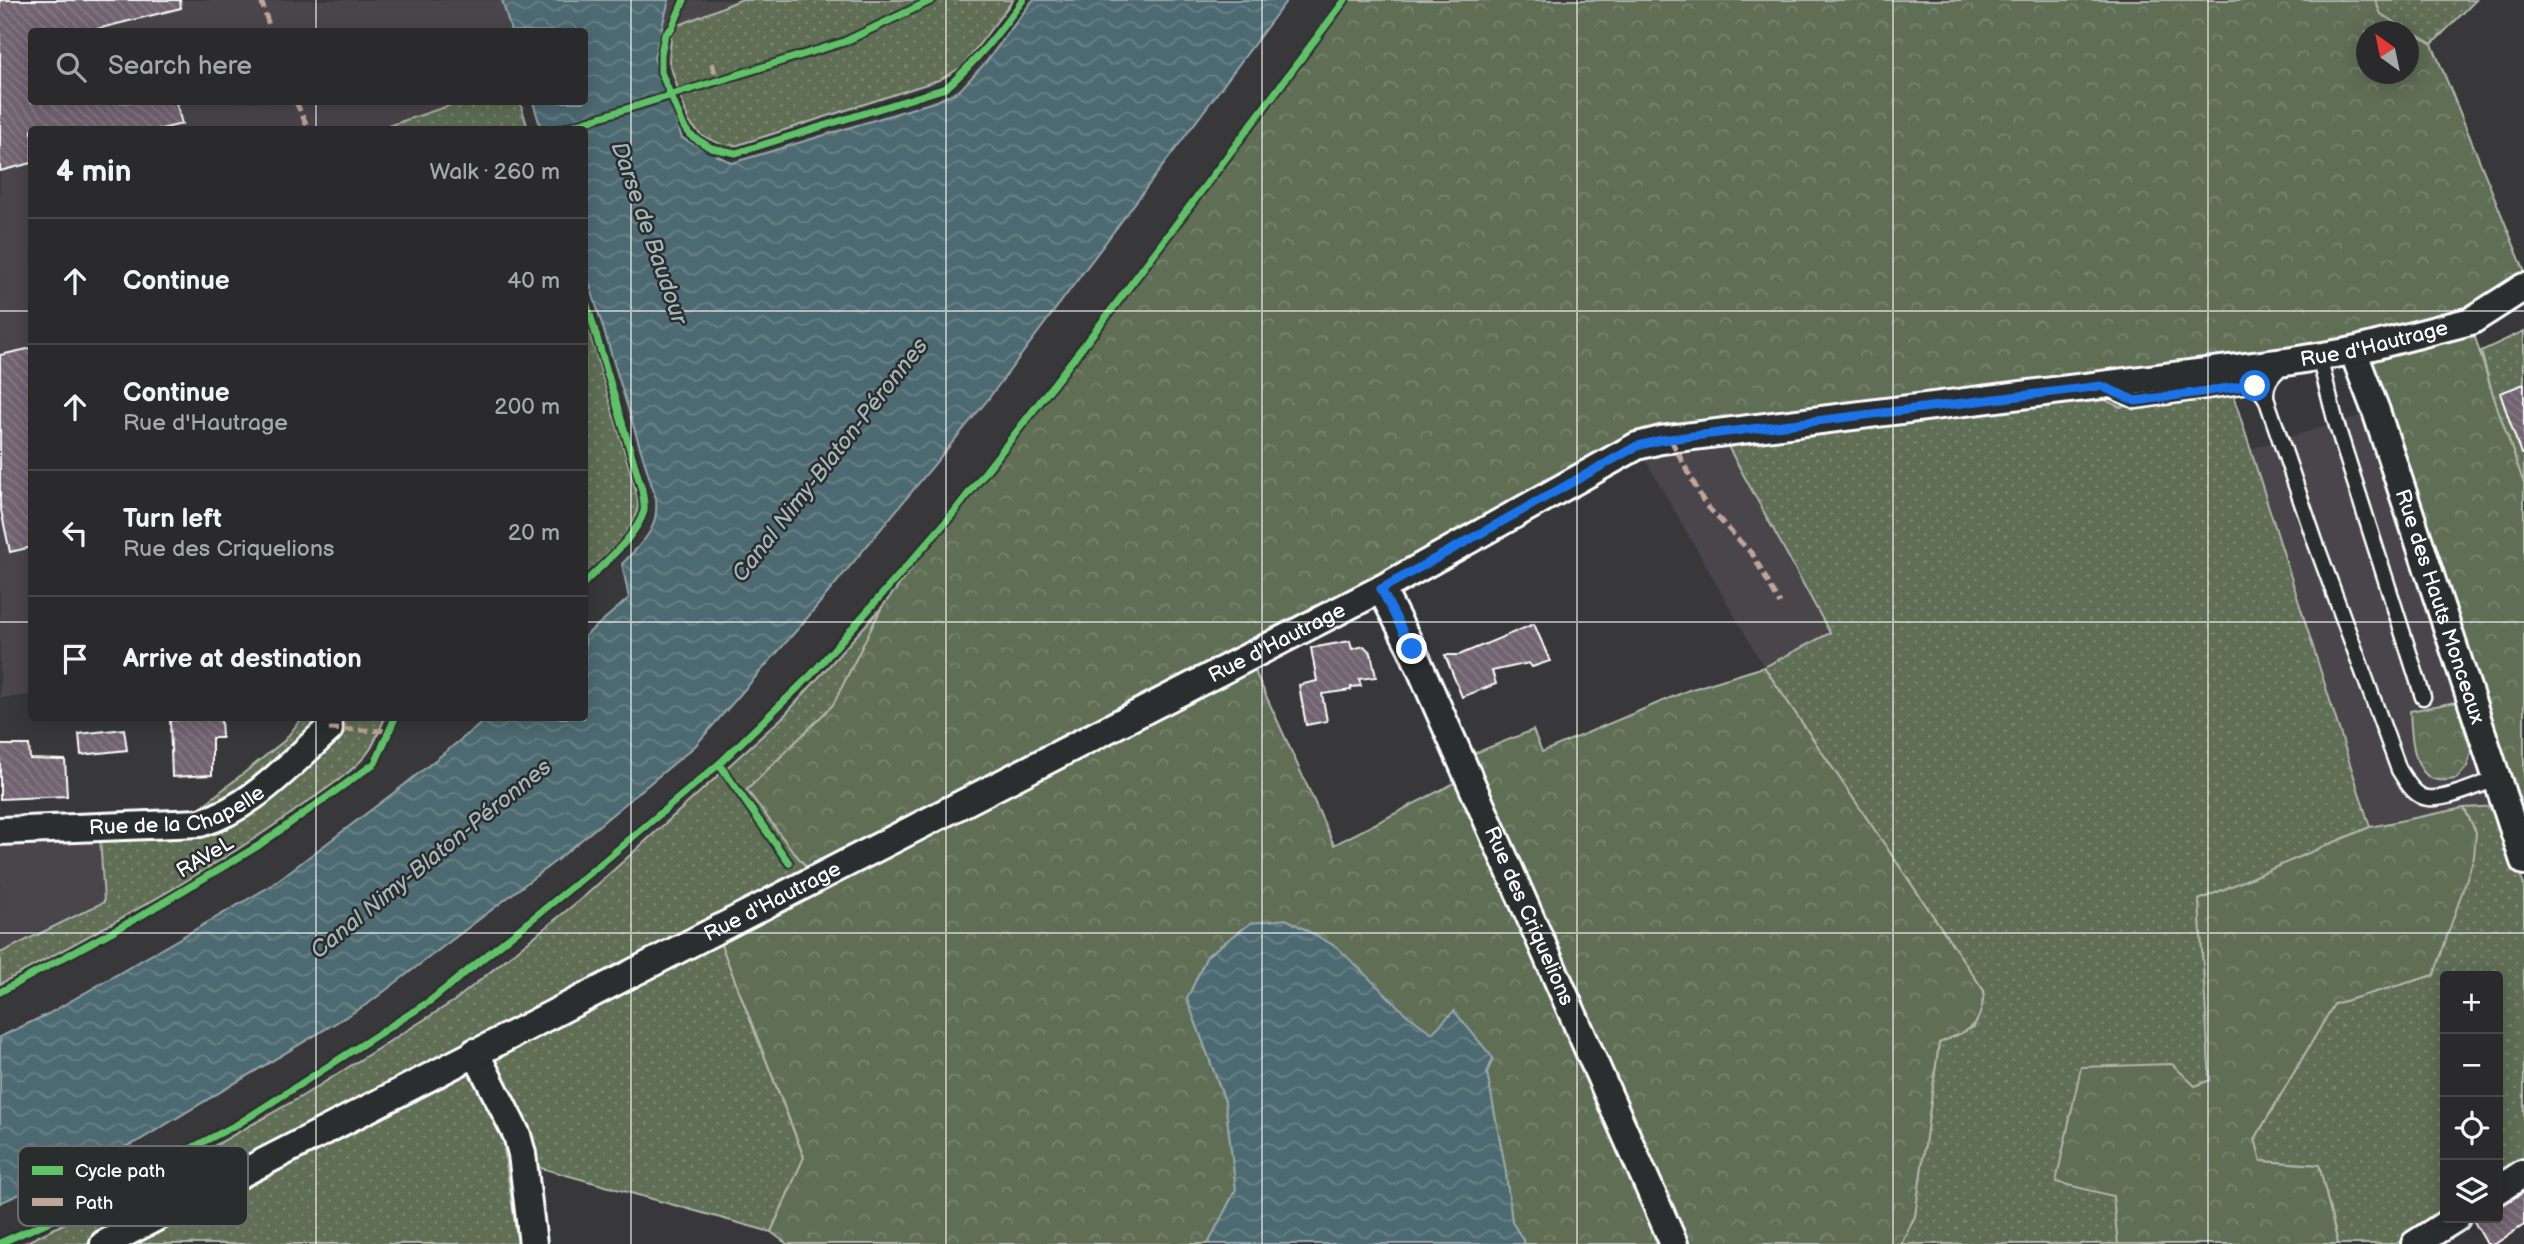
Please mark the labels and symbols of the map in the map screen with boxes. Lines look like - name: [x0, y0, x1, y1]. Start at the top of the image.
- north arrow: [2356, 21, 2419, 84]
- water label: Darse de Baudour: [605, 138, 694, 329]
- street label: Rue d'Hautrage: [2298, 315, 2450, 372]
- water label: Canal Nimy-Blaton-Péronnes: [726, 332, 934, 588]
- route start: [2239, 370, 2270, 401]
- street label: Rue des Hauts Monceaux: [2390, 486, 2491, 727]
- street label: Rue d'Hautrage: [1204, 597, 1349, 688]
- route end: [1396, 633, 1427, 664]
- water label: Canal Nimy-Blaton-Péronnes: [305, 753, 558, 965]
- street label: Rue de la Chapelle: [89, 780, 269, 840]
- street label: Rue des Criquelions: [1479, 822, 1580, 1009]
- street label: RAVeL: [172, 830, 238, 884]
- street label: Rue d'Hautrage: [700, 856, 845, 947]
- legend: [18, 1146, 248, 1226]
- text: Cycle path: [75, 1160, 165, 1183]
- text: Path: [75, 1192, 113, 1215]

